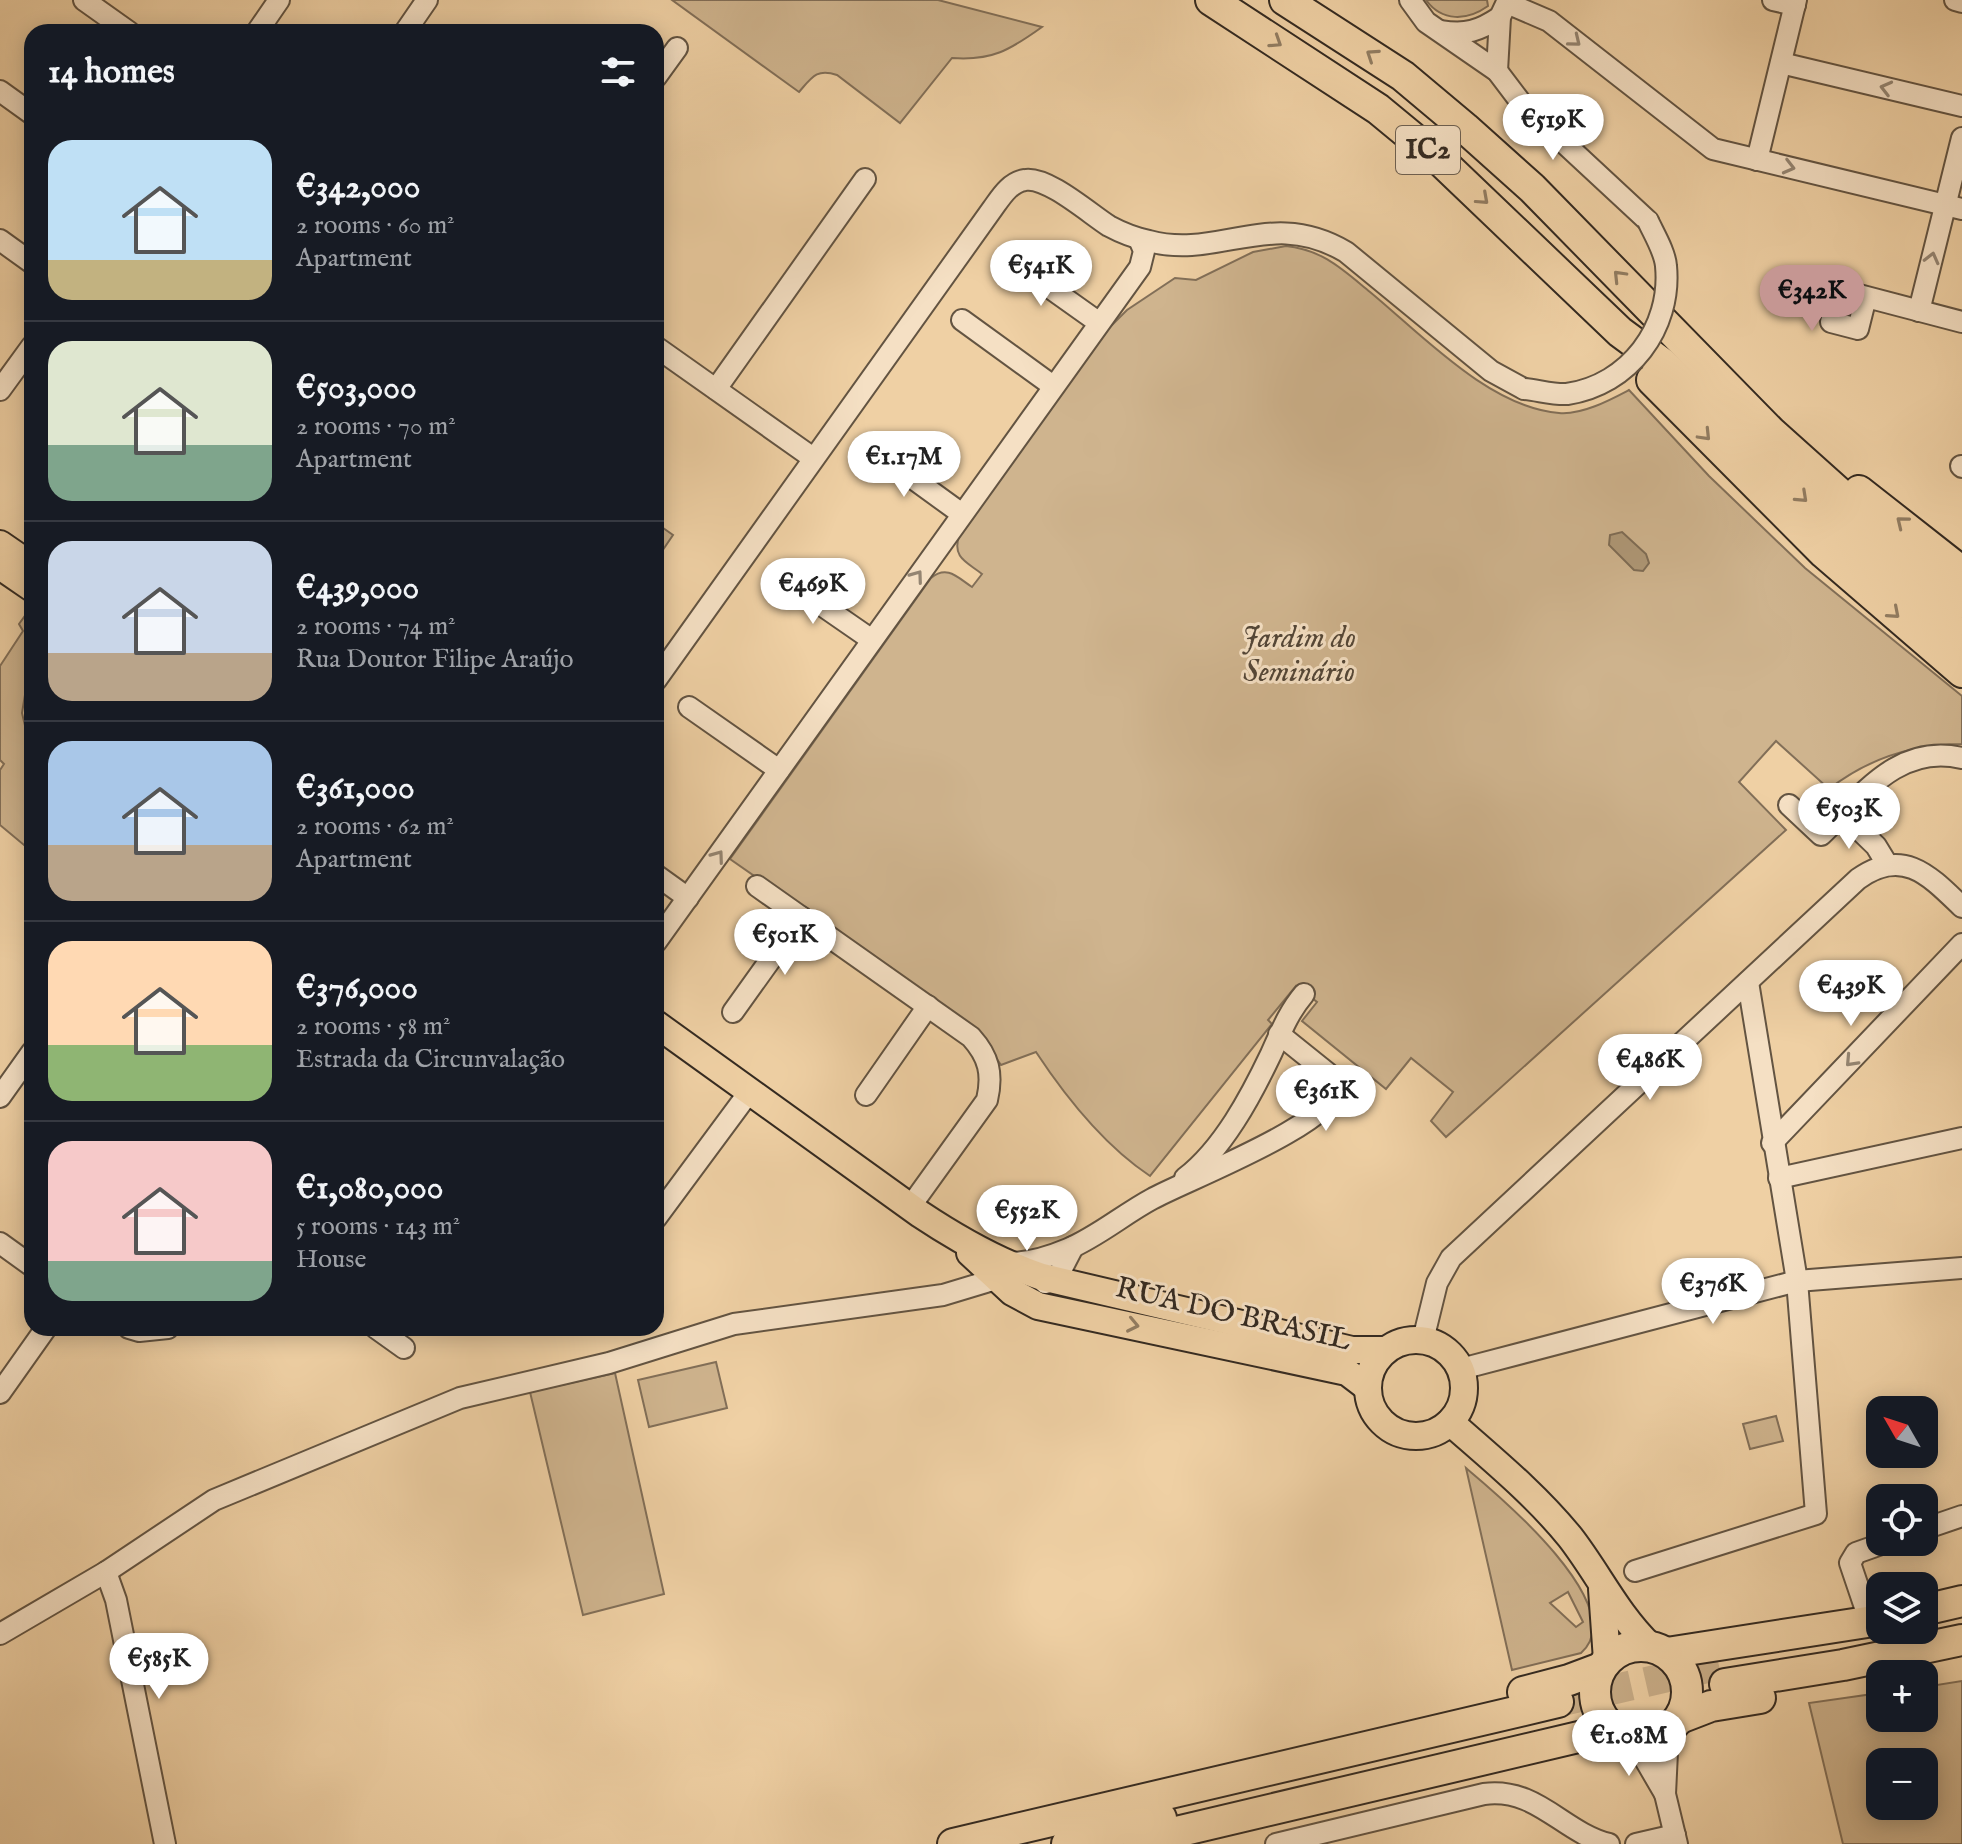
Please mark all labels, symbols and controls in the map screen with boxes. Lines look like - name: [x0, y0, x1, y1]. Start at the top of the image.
- one-way arrow: [1565, 31, 1580, 46]
- one-way arrow: [1268, 33, 1282, 48]
- icon: filters: [596, 50, 640, 94]
- one-way arrow: [1367, 50, 1381, 65]
- text: 14 homes: [48, 51, 175, 94]
- one-way arrow: [1880, 80, 1894, 97]
- pin: €519K: [1497, 94, 1609, 162]
- text: €519K: [1521, 103, 1585, 136]
- road number: IC2: [1396, 126, 1460, 174]
- one-way arrow: [1781, 158, 1795, 175]
- text: €342,000: [296, 166, 420, 209]
- icon: home: [112, 172, 208, 268]
- one-way arrow: [1474, 189, 1489, 203]
- text: 2 rooms · 60 m²: [296, 209, 455, 242]
- pin: €541K: [985, 240, 1097, 308]
- text: Apartment: [296, 242, 412, 275]
- text: €541K: [1008, 249, 1074, 282]
- one-way arrow: [1923, 252, 1940, 266]
- pin: €342K: [1756, 265, 1868, 333]
- one-way arrow: [1613, 271, 1628, 285]
- text: €342K: [1778, 274, 1846, 307]
- text: €503,000: [296, 367, 417, 410]
- icon: home: [112, 373, 208, 469]
- text: 2 rooms · 70 m²: [296, 410, 456, 443]
- one-way arrow: [1696, 426, 1710, 440]
- pin: €1.17M: [839, 431, 969, 499]
- text: €1.17M: [866, 440, 942, 473]
- text: Apartment: [296, 443, 412, 476]
- one-way arrow: [1793, 487, 1807, 502]
- one-way arrow: [1897, 517, 1911, 532]
- pin: €469K: [757, 558, 869, 626]
- text: €439,000: [296, 567, 419, 610]
- text: €469K: [778, 567, 848, 600]
- one-way arrow: [908, 571, 922, 585]
- icon: home: [112, 573, 208, 669]
- one-way arrow: [1884, 604, 1899, 618]
- text: 2 rooms · 74 m²: [296, 610, 456, 643]
- park label: Jardim do Seminário: [1242, 620, 1356, 692]
- text: Rua Doutor Filipe Araújo: [296, 643, 574, 676]
- text: €361,000: [296, 767, 415, 810]
- icon: home: [112, 773, 208, 869]
- pin: €503K: [1793, 783, 1905, 851]
- text: €503K: [1816, 792, 1882, 825]
- text: 2 rooms · 62 m²: [296, 810, 454, 843]
- text: Apartment: [296, 843, 412, 876]
- one-way arrow: [708, 851, 722, 865]
- pin: €501K: [729, 909, 841, 977]
- text: €501K: [752, 918, 818, 951]
- pin: €439K: [1795, 960, 1907, 1028]
- text: €376,000: [296, 967, 418, 1010]
- text: €439K: [1817, 969, 1885, 1002]
- icon: home: [112, 973, 208, 1069]
- text: 2 rooms · 58 m²: [296, 1010, 450, 1043]
- pin: €486K: [1594, 1034, 1706, 1102]
- text: Estrada da Circunvalação: [296, 1043, 565, 1076]
- text: €486K: [1616, 1043, 1684, 1076]
- one-way arrow: [1845, 1052, 1860, 1066]
- pin: €361K: [1270, 1065, 1382, 1133]
- text: €361K: [1294, 1074, 1358, 1107]
- text: €1,080,000: [296, 1167, 444, 1210]
- icon: home: [112, 1173, 208, 1269]
- pin: €552K: [971, 1185, 1083, 1253]
- text: €552K: [995, 1194, 1060, 1227]
- text: 5 rooms · 143 m²: [296, 1210, 460, 1243]
- text: House: [296, 1243, 366, 1276]
- pin: €376K: [1657, 1258, 1769, 1326]
- text: €376K: [1680, 1267, 1746, 1300]
- street label: RUA DO BRASIL: [1112, 1269, 1355, 1361]
- one-way arrow: [1126, 1316, 1139, 1333]
- north arrow: [1866, 1396, 1938, 1468]
- map controls: [1866, 1396, 1938, 1820]
- button: locate: [1866, 1484, 1938, 1556]
- button: layers: [1866, 1572, 1938, 1644]
- pin: €585K: [103, 1633, 215, 1701]
- text: €585K: [127, 1642, 191, 1675]
- button: +: [1866, 1660, 1938, 1732]
- pin: €1.08M: [1564, 1710, 1694, 1778]
- text: €1.08M: [1590, 1719, 1668, 1752]
- button: −: [1866, 1748, 1938, 1820]

